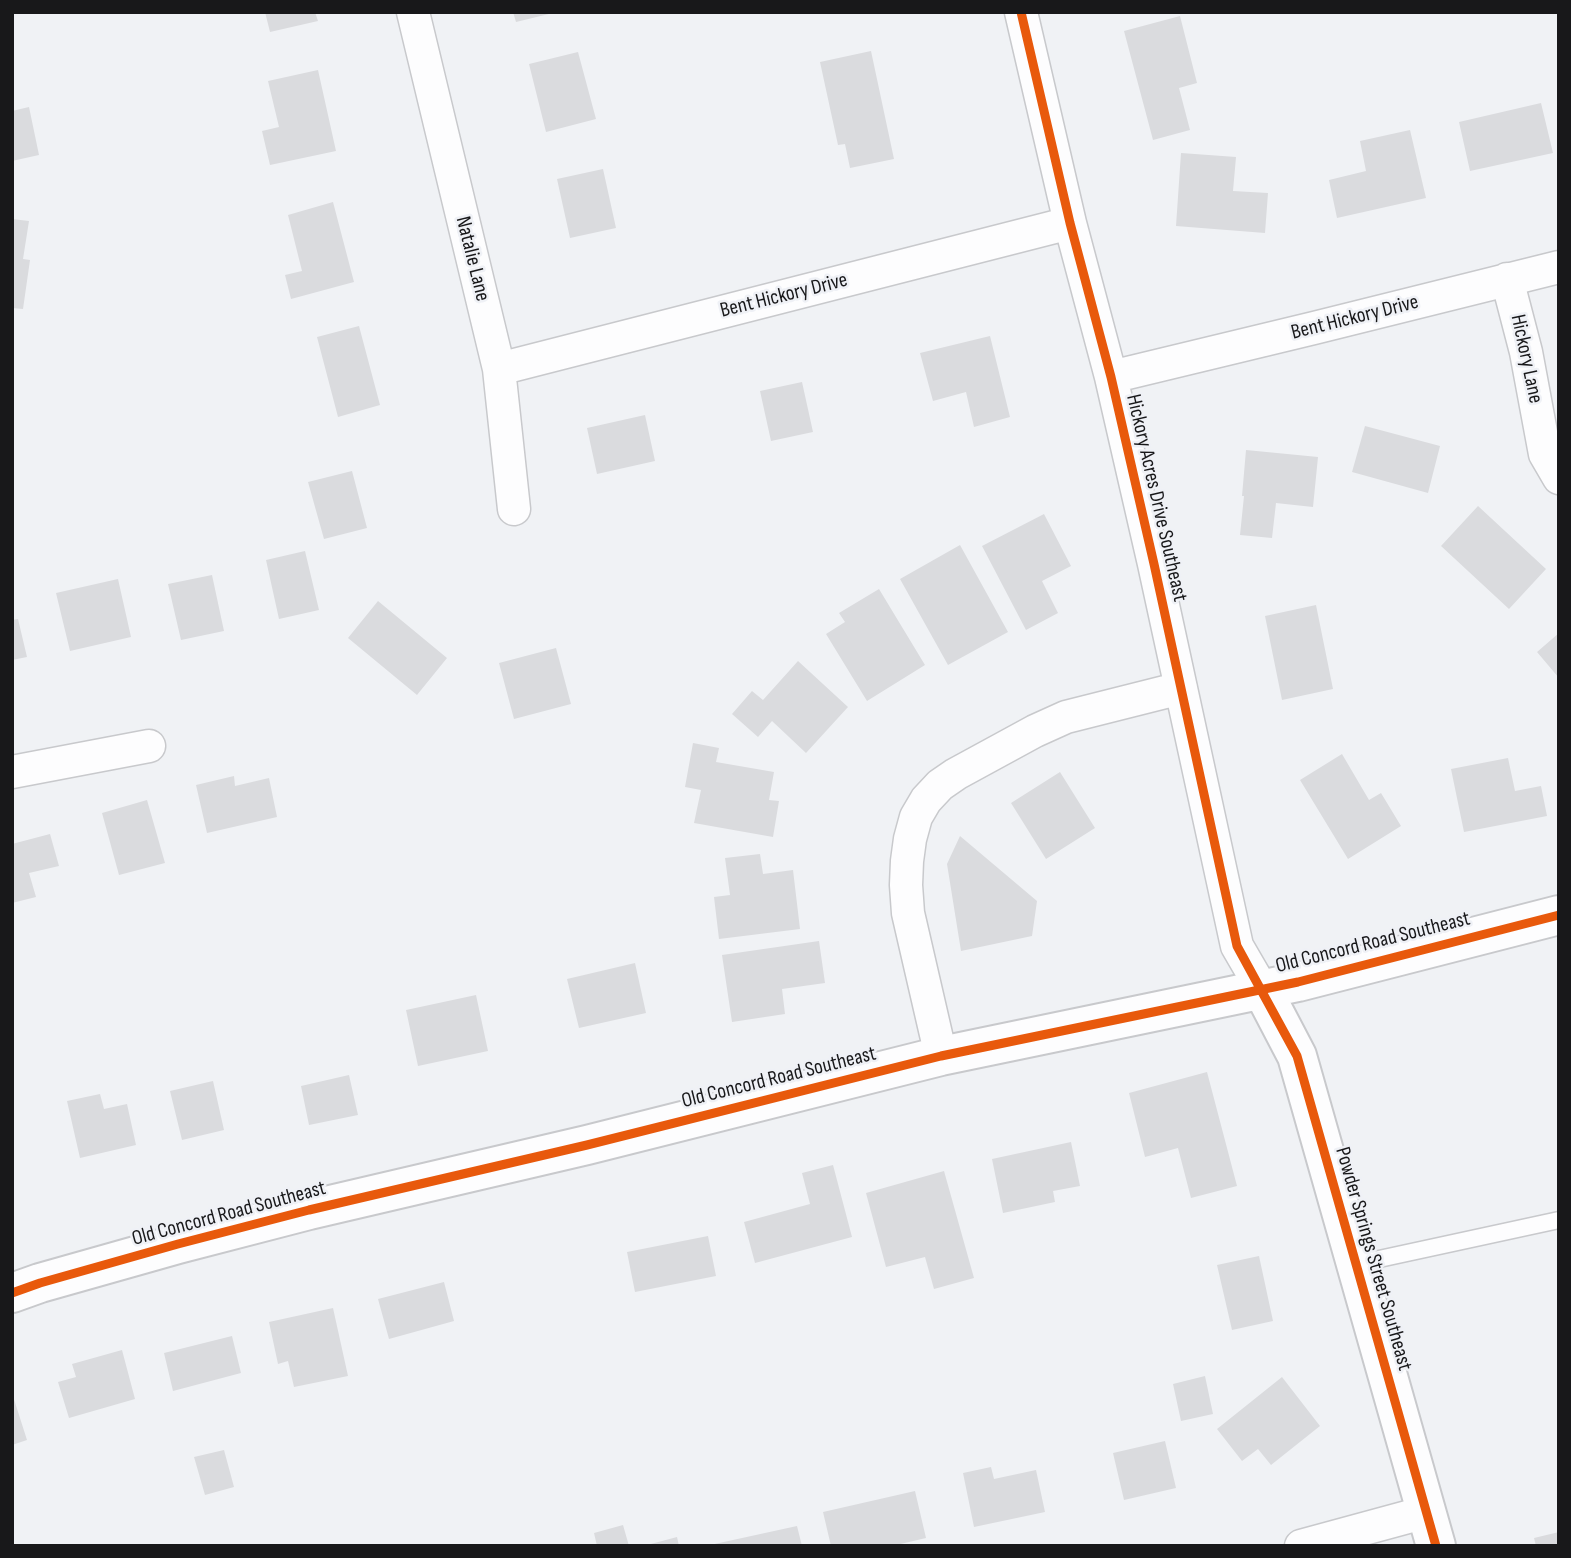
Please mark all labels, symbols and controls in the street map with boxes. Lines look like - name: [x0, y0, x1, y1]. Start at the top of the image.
- street label: Natalie Lane: [449, 214, 495, 304]
- street label: Bent Hickory Drive: [718, 268, 850, 324]
- street label: Bent Hickory Drive: [1289, 290, 1421, 346]
- street label: Hickory Lane: [1504, 312, 1548, 406]
- street label: Hickory Acres Drive Southeast: [1120, 392, 1192, 604]
- street label: Old Concord Road Southeast: [1273, 907, 1473, 979]
- street label: Old Concord Road Southeast: [679, 1042, 879, 1114]
- street label: Powder Springs Street Southeast: [1329, 1144, 1417, 1374]
- street label: Old Concord Road Southeast: [129, 1176, 329, 1252]

